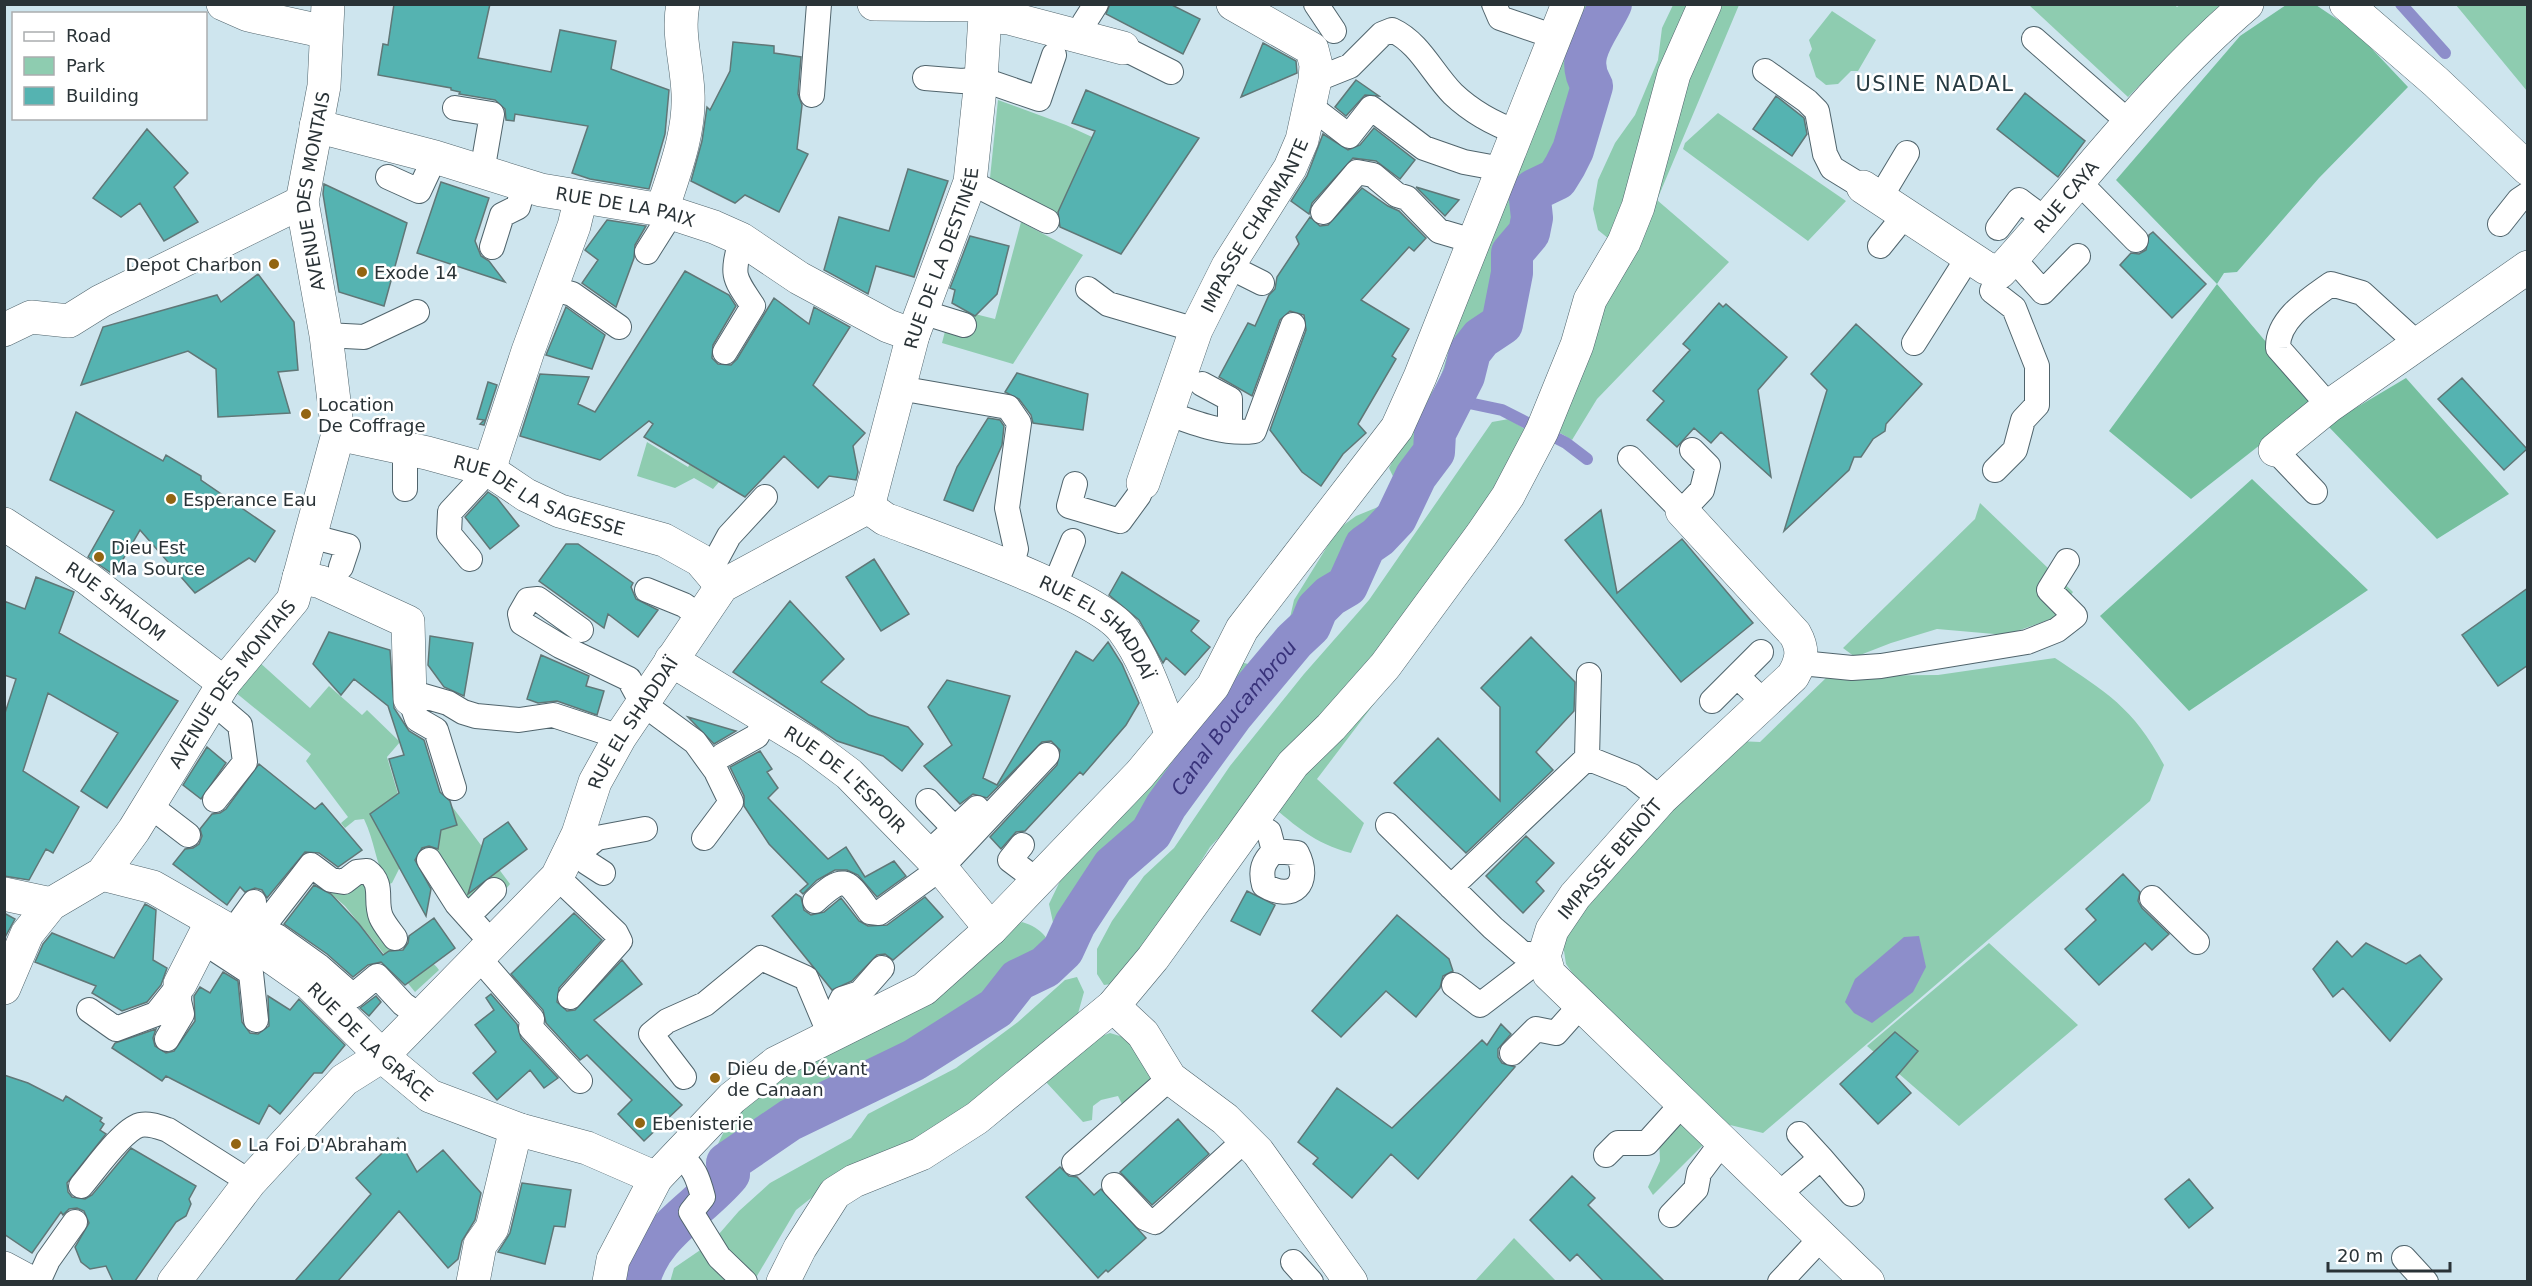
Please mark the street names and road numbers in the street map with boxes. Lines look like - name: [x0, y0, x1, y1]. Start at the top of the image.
- street label: AVENUE DES MONTAIS: [291, 89, 333, 293]
- street label: IMPASSE CHARMANTE: [1196, 135, 1312, 316]
- street label: RUE CAYA: [2029, 156, 2103, 237]
- street label: RUE DE LA DESTINÉE: [899, 166, 982, 351]
- street label: RUE DE LA PAIX: [554, 182, 698, 231]
- street label: RUE DE LA SAGESSE: [451, 450, 628, 539]
- street label: RUE SHALOM: [62, 557, 170, 645]
- street label: RUE EL SHADDAÏ: [1036, 571, 1160, 683]
- street label: AVENUE DES MONTAIS: [164, 595, 299, 772]
- street label: RUE EL SHADDAÏ: [583, 652, 682, 791]
- street label: RUE DE L'ESPOIR: [781, 721, 911, 837]
- street label: IMPASSE BENOÎT: [1554, 794, 1667, 923]
- street label: RUE DE LA GRÂCE: [304, 978, 438, 1105]

